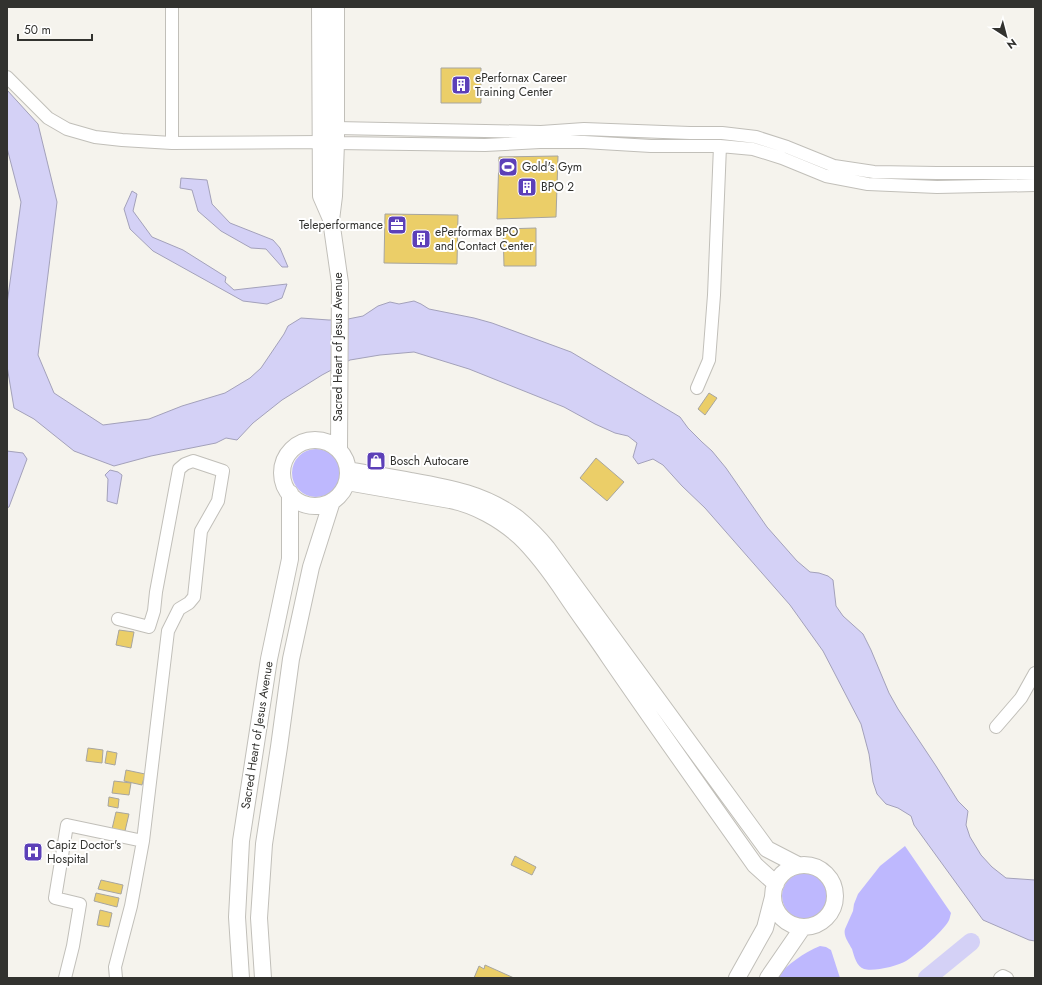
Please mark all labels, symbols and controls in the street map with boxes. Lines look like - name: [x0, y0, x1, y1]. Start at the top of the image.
- scale bar: [18, 16, 92, 42]
- north arrow: [986, 16, 1026, 56]
- text: 50 m: [24, 21, 51, 39]
- text: N: [1004, 35, 1020, 53]
- place label: ePerfornax Career Training Center: [475, 69, 568, 101]
- building icon: ePerfornax Career Training Center: [450, 74, 472, 96]
- sports icon: Gold's Gym: [497, 156, 519, 178]
- place label: Gold's Gym: [522, 158, 582, 176]
- building icon: BPO 2: [516, 176, 538, 198]
- place label: BPO 2: [541, 178, 574, 196]
- office icon: Teleperformance: [386, 214, 408, 236]
- place label: Teleperformance: [299, 216, 383, 234]
- place label: ePerformax BPO and Contact Center: [435, 223, 534, 255]
- building icon: ePerformax BPO and Contact Center: [410, 228, 432, 250]
- street label: Sacred Heart of Jesus Avenue: [329, 272, 347, 422]
- shop icon: Bosch Autocare: [365, 450, 387, 472]
- place label: Bosch Autocare: [390, 452, 469, 470]
- street label: Sacred Heart of Jesus Avenue: [236, 660, 278, 810]
- place label: Capiz Doctor's Hospital: [47, 836, 121, 868]
- hospital icon: Capiz Doctor's Hospital: [22, 841, 44, 863]

